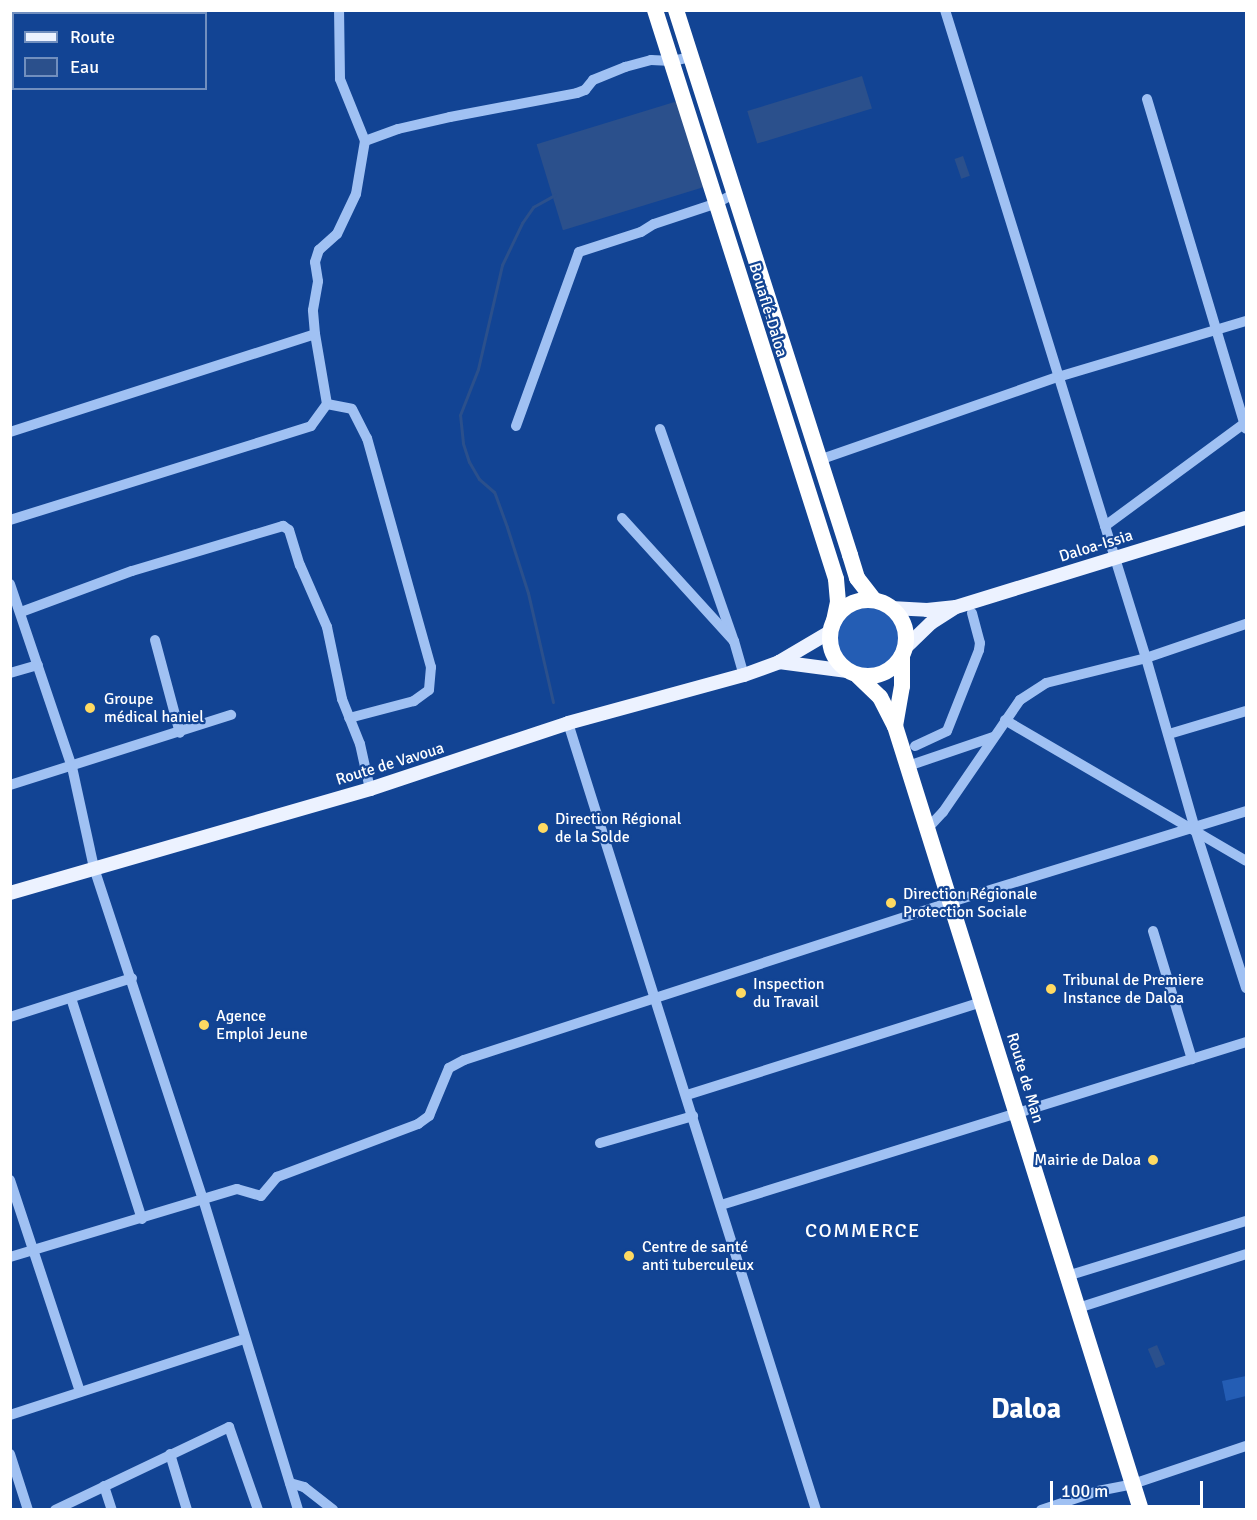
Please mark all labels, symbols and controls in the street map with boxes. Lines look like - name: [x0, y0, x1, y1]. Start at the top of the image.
- legend: [12, 12, 207, 90]
- text: Route: [70, 26, 115, 48]
- text: Eau: [70, 56, 99, 78]
- street label: Bouaflé-Daloa: [745, 261, 791, 359]
- street label: Daloa-Issia: [1057, 526, 1135, 566]
- place label: Groupe médical haniel: [104, 689, 204, 727]
- marker: Groupe médical haniel: [81, 699, 99, 717]
- street label: Route de Vavoua: [334, 738, 446, 790]
- place label: Direction Régional de la Solde: [555, 809, 681, 847]
- marker: Direction Régional de la Solde: [536, 821, 550, 835]
- place label: Direction Régionale Protection Sociale: [903, 884, 1037, 922]
- marker: Direction Régionale Protection Sociale: [884, 896, 898, 910]
- place label: Tribunal de Premiere Instance de Daloa: [1063, 970, 1204, 1008]
- place label: Inspection du Travail: [753, 974, 825, 1012]
- marker: Tribunal de Premiere Instance de Daloa: [1044, 982, 1058, 996]
- marker: Inspection du Travail: [734, 986, 748, 1000]
- place label: Agence Emploi Jeune: [216, 1006, 308, 1044]
- marker: Agence Emploi Jeune: [197, 1018, 211, 1032]
- street label: Route de Man: [1002, 1031, 1048, 1125]
- place label: Mairie de Daloa: [1034, 1150, 1141, 1170]
- marker: Mairie de Daloa: [1146, 1153, 1160, 1167]
- district label: COMMERCE: [805, 1218, 921, 1242]
- place label: Centre de santé anti tuberculeux: [642, 1237, 754, 1275]
- marker: Centre de santé anti tuberculeux: [620, 1247, 638, 1265]
- district label: Daloa: [991, 1392, 1061, 1426]
- scale bar: [1053, 1469, 1206, 1507]
- text: 100 m: [1061, 1480, 1108, 1502]

